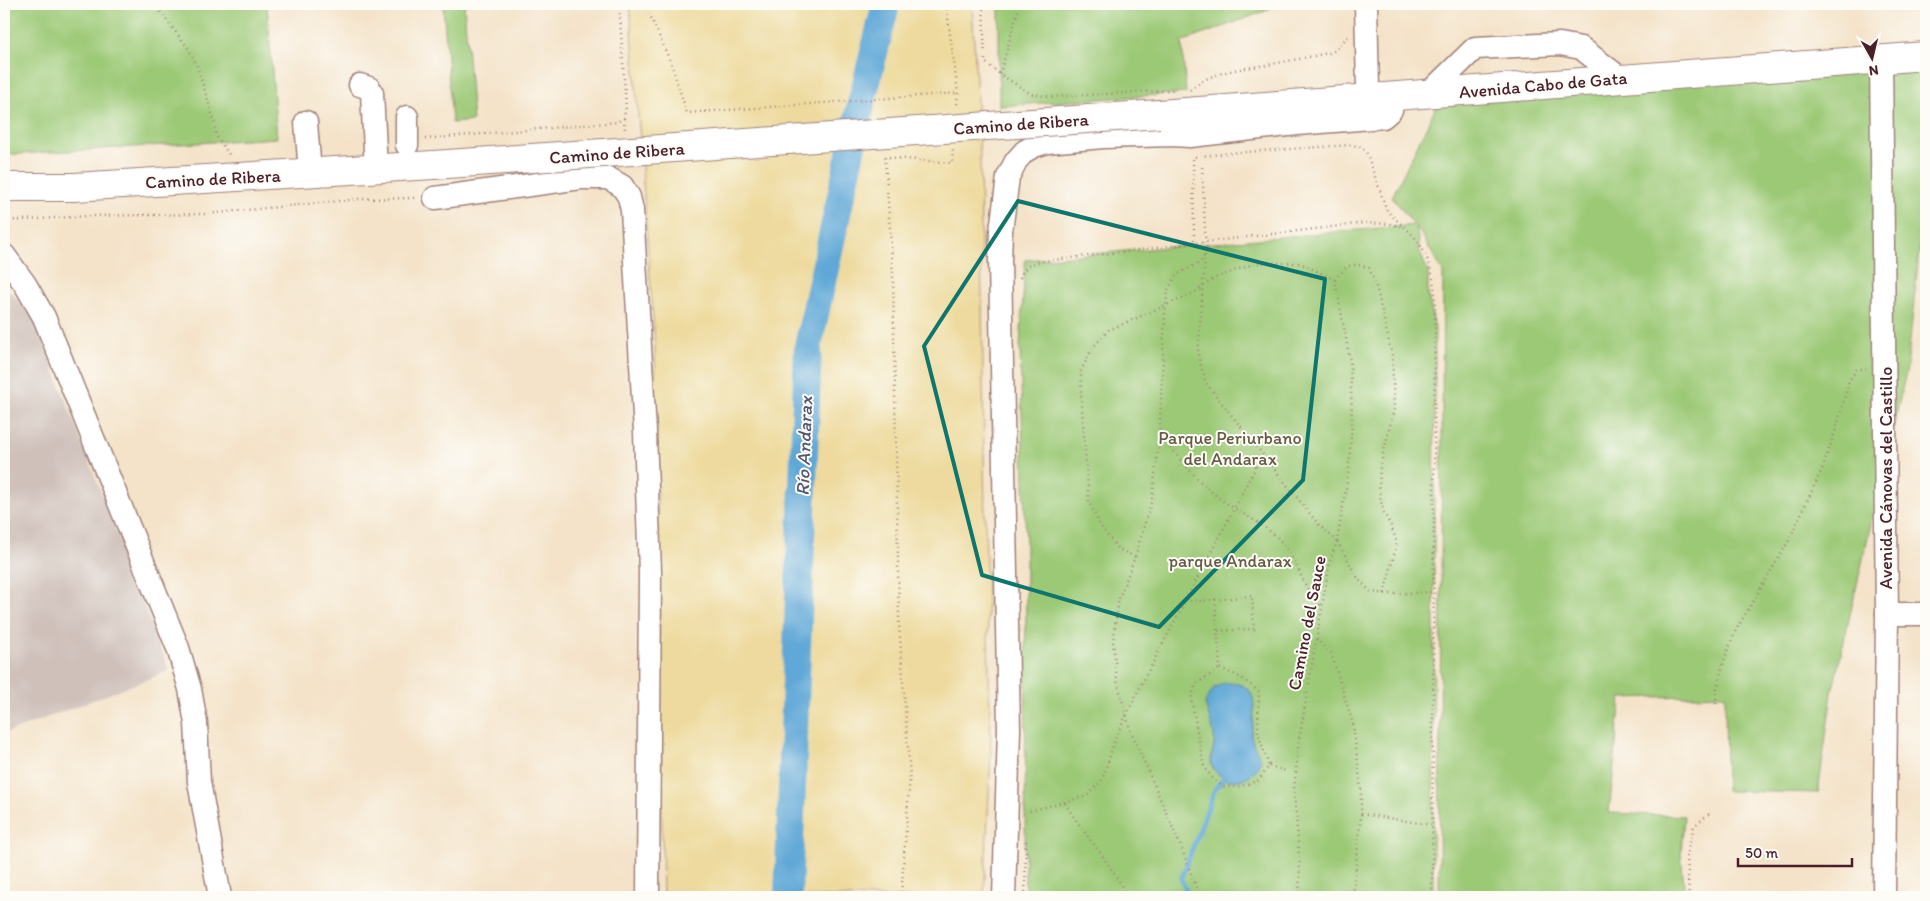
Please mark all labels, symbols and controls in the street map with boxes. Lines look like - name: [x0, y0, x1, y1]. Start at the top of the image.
- north arrow: [1848, 32, 1898, 82]
- text: N: [1868, 61, 1880, 79]
- street label: Avenida Cabo de Gata: [1458, 67, 1628, 103]
- street label: Camino de Ribera: [953, 108, 1090, 140]
- street label: Camino de Ribera: [549, 137, 686, 169]
- street label: Camino de Ribera: [145, 164, 282, 194]
- street label: Avenida Cánovas del Castillo: [1875, 367, 1897, 589]
- water label: Río Andarax: [791, 394, 817, 496]
- park label: Parque Periurbano del Andarax: [1158, 427, 1302, 470]
- park label: parque Andarax: [1168, 550, 1292, 572]
- street label: Camino del Sauce: [1283, 554, 1331, 692]
- scale bar: [1738, 836, 1851, 868]
- text: 50 m: [1745, 844, 1778, 862]

